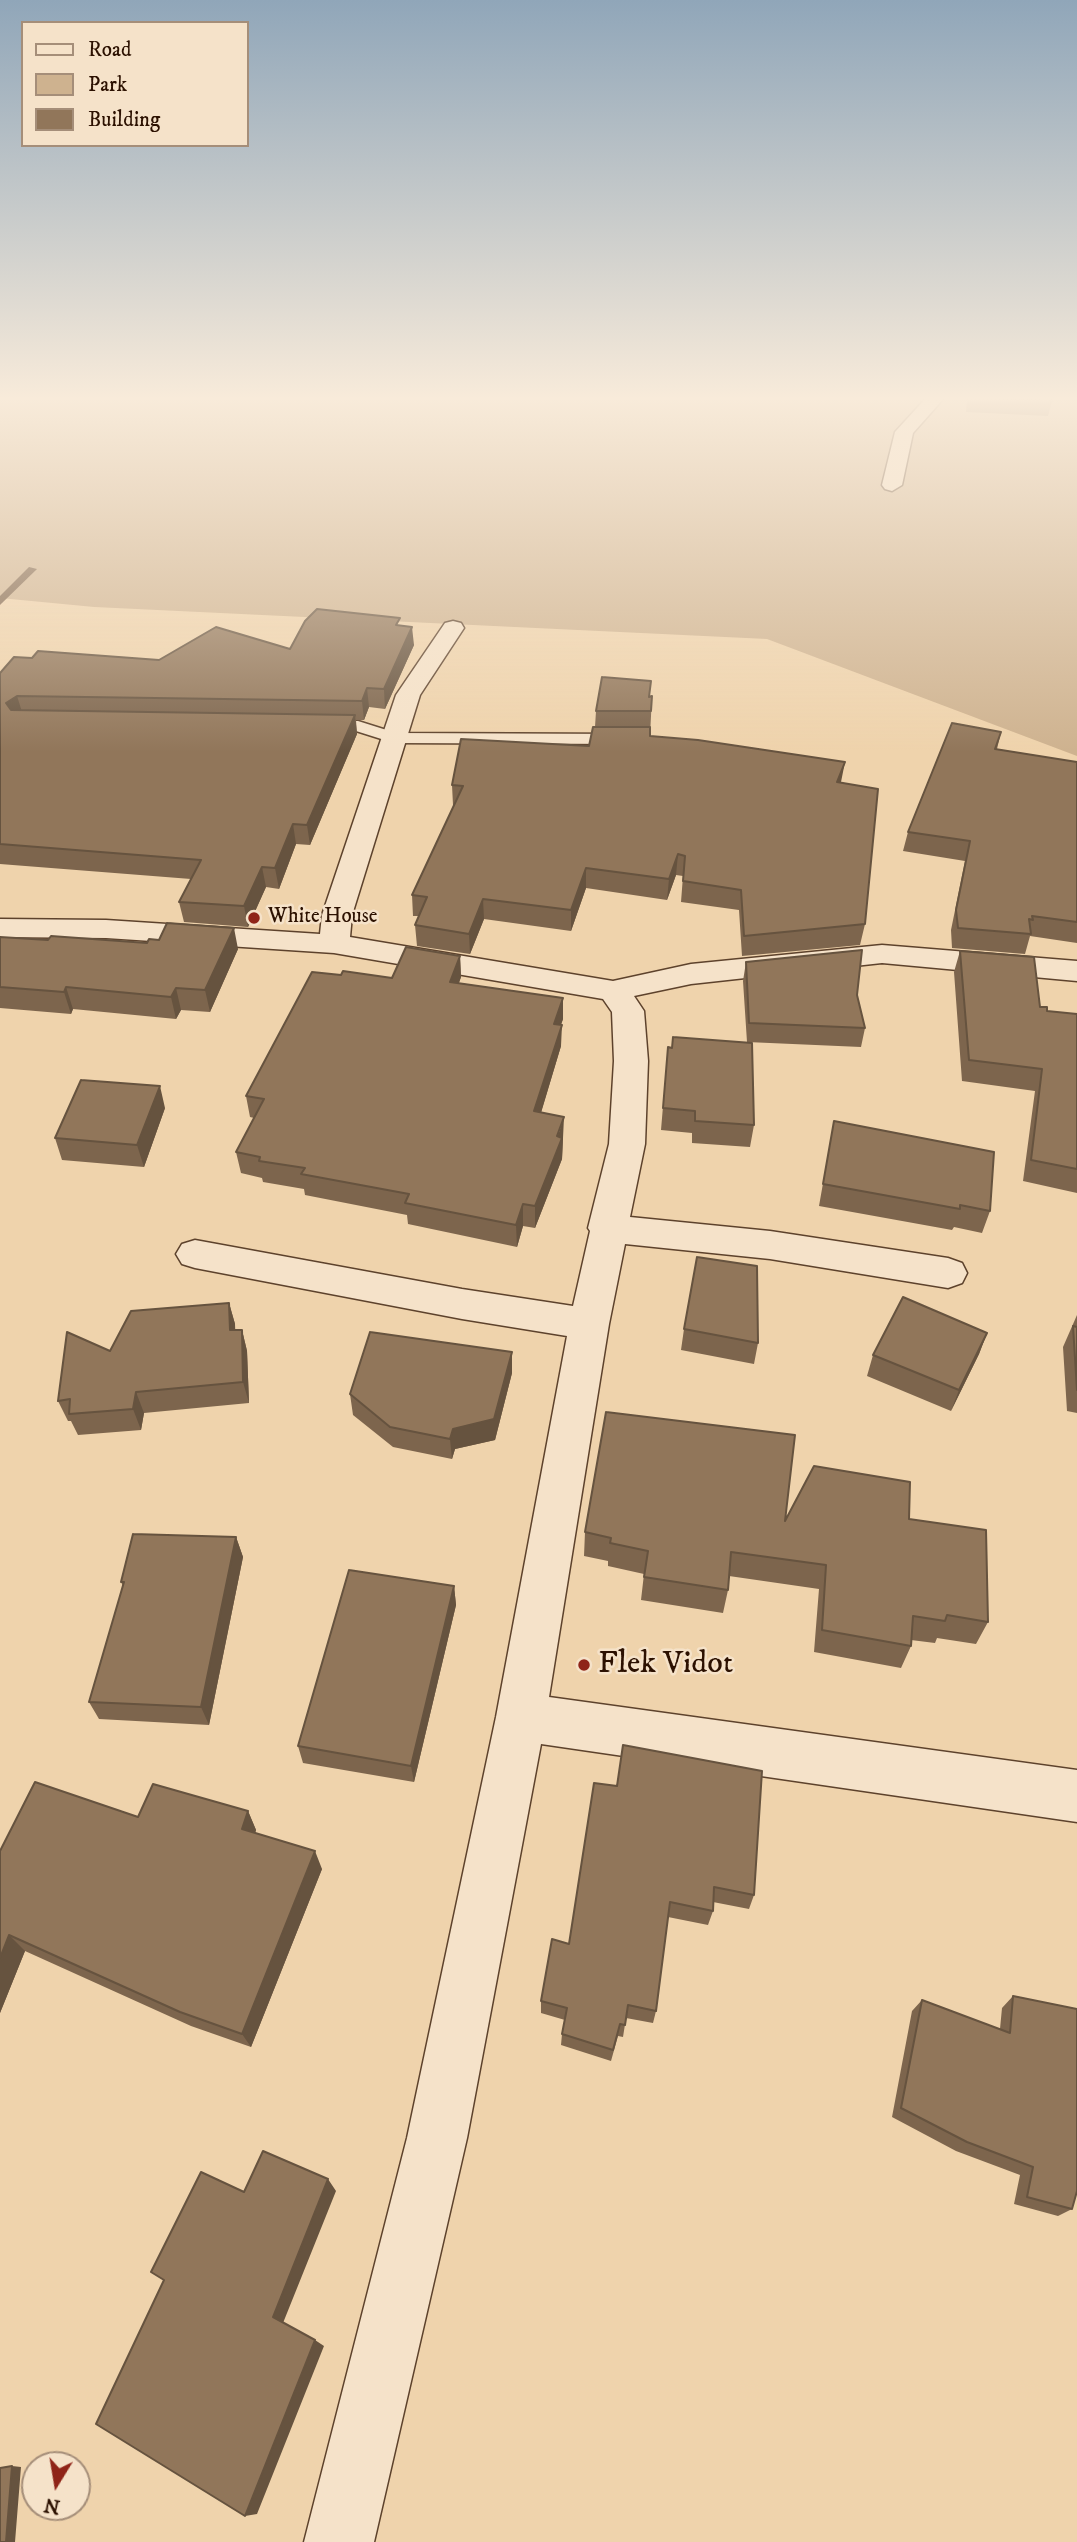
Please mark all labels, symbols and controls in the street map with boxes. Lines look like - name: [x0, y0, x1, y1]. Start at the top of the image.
- legend: [21, 21, 248, 147]
- text: Road: [88, 37, 132, 63]
- text: Park: [88, 72, 127, 98]
- text: Building: [88, 107, 160, 133]
- place label: White House: [268, 905, 377, 931]
- marker: White House: [246, 910, 262, 926]
- place label: Flek Vidot: [598, 1646, 733, 1684]
- marker: Flek Vidot: [576, 1657, 592, 1673]
- north arrow: [21, 2451, 91, 2521]
- text: N: [42, 2492, 62, 2518]

